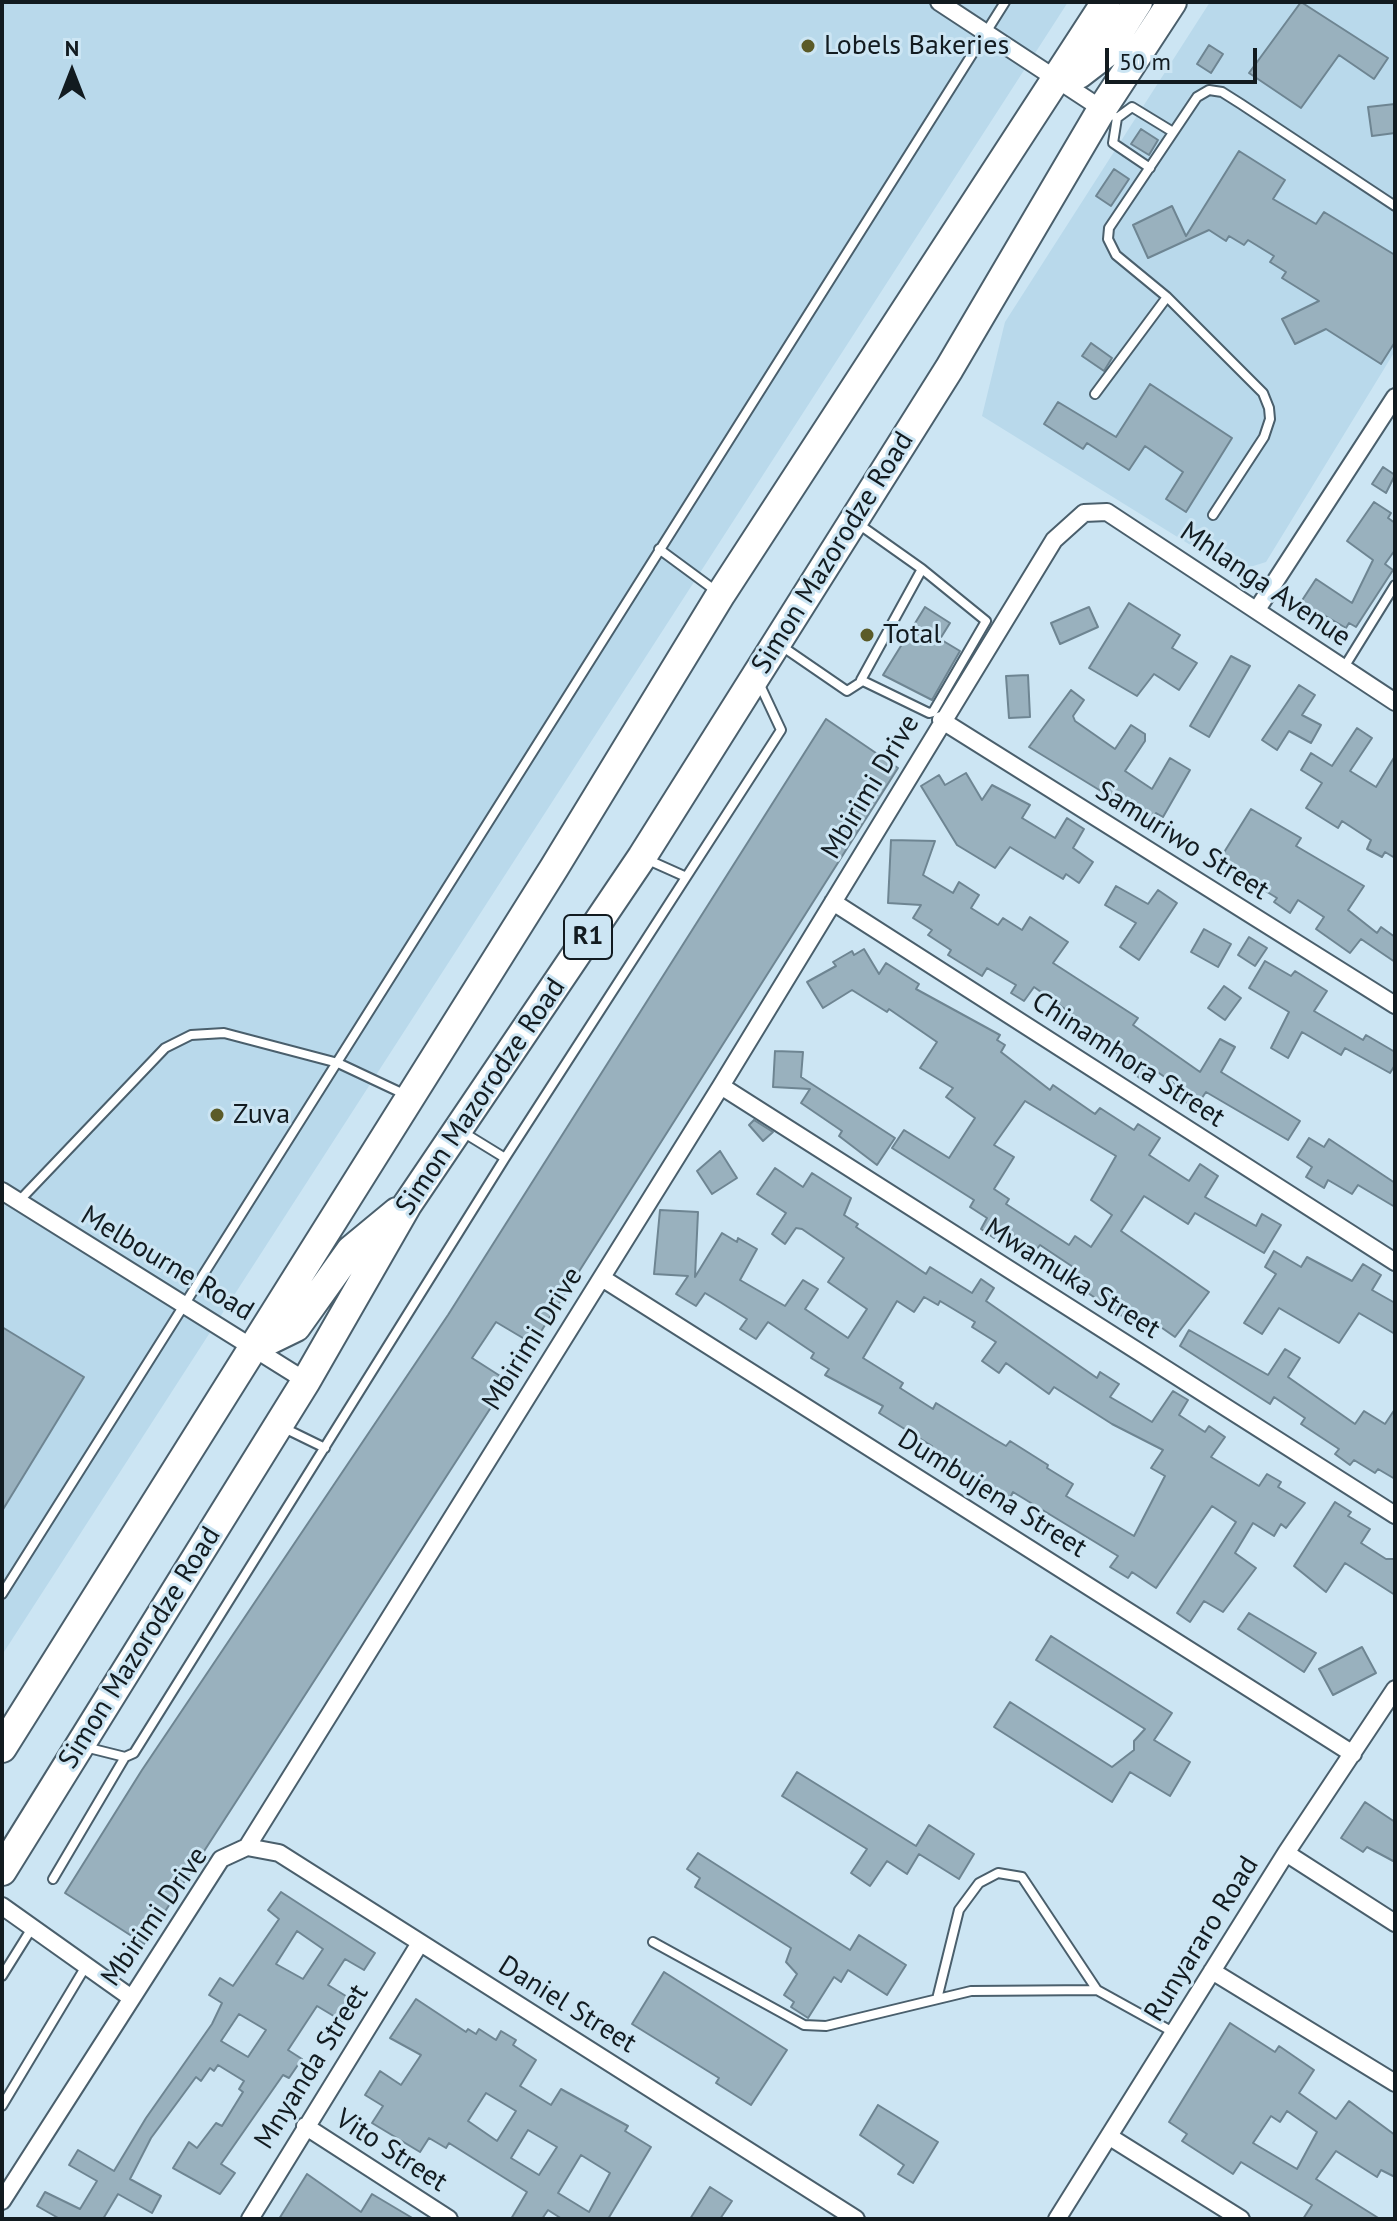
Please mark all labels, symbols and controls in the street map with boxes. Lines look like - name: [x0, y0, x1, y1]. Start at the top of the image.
- place label: Lobels Bakeries: [824, 29, 1009, 63]
- north arrow: [32, 32, 112, 112]
- scale bar: [1109, 32, 1261, 82]
- text: N: [65, 34, 79, 62]
- marker: Lobels Bakeries: [799, 37, 817, 55]
- text: 50 m: [1119, 46, 1171, 77]
- street label: Simon Mazorodze Road: [745, 426, 921, 680]
- street label: Mhlanga Avenue: [1173, 516, 1357, 654]
- place label: Total: [883, 618, 942, 652]
- marker: Total: [858, 626, 876, 644]
- street label: Mbirimi Drive: [815, 709, 927, 865]
- street label: Samuriwo Street: [1089, 774, 1275, 908]
- road number: R1: [564, 915, 612, 959]
- street label: Simon Mazorodze Road: [389, 972, 573, 1222]
- street label: Chinamhora Street: [1025, 985, 1231, 1135]
- place label: Zuva: [233, 1098, 290, 1132]
- marker: Zuva: [208, 1106, 226, 1124]
- street label: Melbourne Road: [75, 1199, 259, 1329]
- street label: Mwamuka Street: [978, 1212, 1166, 1346]
- street label: Mbirimi Drive: [476, 1261, 590, 1417]
- street label: Dumbujena Street: [891, 1422, 1093, 1566]
- street label: Simon Mazorodze Road: [52, 1521, 228, 1775]
- street label: Mbirimi Drive: [95, 1841, 215, 1993]
- street label: Runyararo Road: [1138, 1850, 1266, 2028]
- street label: Daniel Street: [492, 1949, 642, 2061]
- street label: Mnyanda Street: [248, 1979, 376, 2155]
- street label: Vito Street: [329, 2102, 453, 2200]

